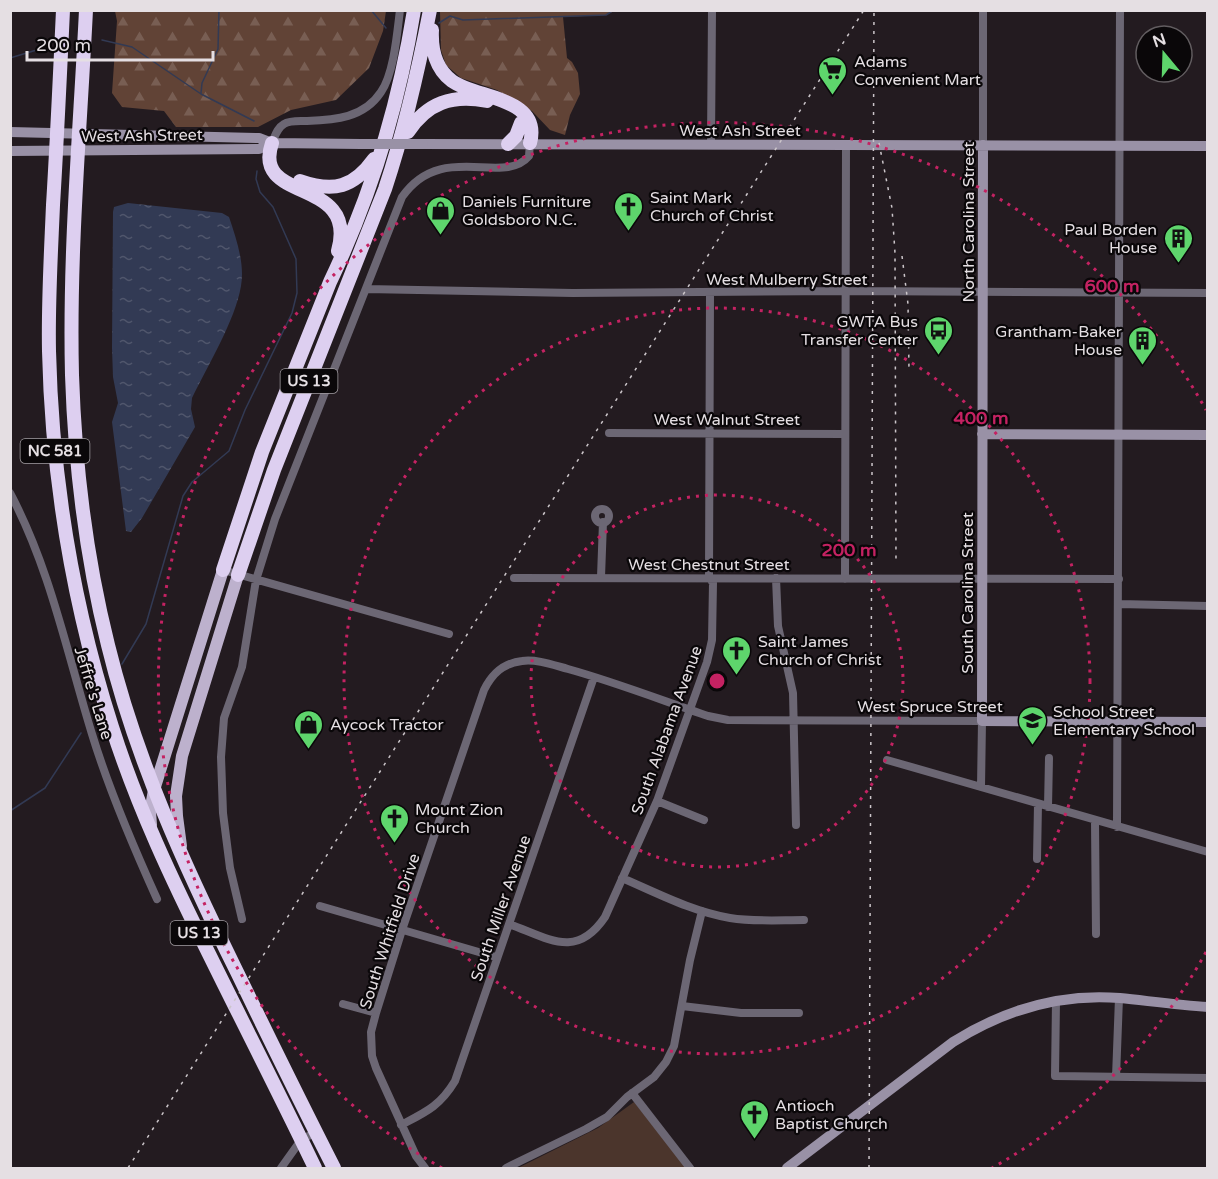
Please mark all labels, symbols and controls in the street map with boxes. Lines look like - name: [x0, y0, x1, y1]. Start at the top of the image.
- scale bar: [27, 24, 213, 62]
- north arrow: [1134, 24, 1194, 84]
- text: N: [1150, 29, 1169, 52]
- text: 200 m: [36, 34, 91, 56]
- place label: Adams Convenient Mart: [854, 52, 981, 90]
- supermarket icon: Adams Convenient Mart: [817, 54, 849, 96]
- street label: West Ash Street: [679, 121, 801, 141]
- street label: West Ash Street: [81, 125, 203, 147]
- street label: North Carolina Street: [959, 142, 979, 302]
- place label: Saint Mark Church of Christ: [650, 188, 774, 226]
- church icon: Saint Mark Church of Christ: [613, 190, 645, 232]
- place label: Daniels Furniture Goldsboro N.C.: [462, 192, 591, 230]
- shop icon: Daniels Furniture Goldsboro N.C.: [425, 194, 457, 236]
- place label: Paul Borden House: [1064, 220, 1157, 258]
- building icon: Paul Borden House: [1162, 222, 1194, 264]
- street label: West Mulberry Street: [706, 270, 868, 290]
- text: 600 m: [1084, 275, 1140, 297]
- place label: GWTA Bus Transfer Center: [801, 312, 919, 350]
- bus stop icon: GWTA Bus Transfer Center: [923, 314, 955, 356]
- place label: Grantham-Baker House: [995, 322, 1123, 360]
- building icon: Grantham-Baker House: [1127, 324, 1159, 366]
- road number: US 13: [280, 369, 338, 393]
- text: 400 m: [953, 407, 1009, 429]
- street label: West Walnut Street: [654, 410, 800, 430]
- road number: NC 581: [20, 439, 90, 463]
- street label: South Carolina Street: [958, 512, 978, 674]
- text: 200 m: [821, 539, 877, 561]
- street label: West Chestnut Street: [628, 555, 790, 575]
- place label: Saint James Church of Christ: [758, 632, 882, 670]
- church icon: Saint James Church of Christ: [721, 634, 753, 676]
- street label: South Alabama Avenue: [627, 643, 707, 818]
- street label: Jeffre's Lane: [69, 644, 117, 742]
- centre of rings: [707, 671, 727, 691]
- street label: West Spruce Street: [857, 697, 1003, 717]
- place label: School Street Elementary School: [1053, 702, 1195, 740]
- school or university icon: School Street Elementary School: [1016, 704, 1048, 746]
- shop icon: Aycock Tractor: [293, 708, 325, 750]
- place label: Aycock Tractor: [330, 715, 445, 735]
- place label: Mount Zion Church: [415, 800, 503, 838]
- church icon: Mount Zion Church: [378, 802, 410, 844]
- street label: South Miller Avenue: [467, 833, 535, 984]
- street label: South Whitfield Drive: [355, 851, 425, 1012]
- road number: US 13: [170, 921, 228, 945]
- place label: Antioch Baptist Church: [775, 1096, 888, 1134]
- church icon: Antioch Baptist Church: [738, 1098, 770, 1140]

